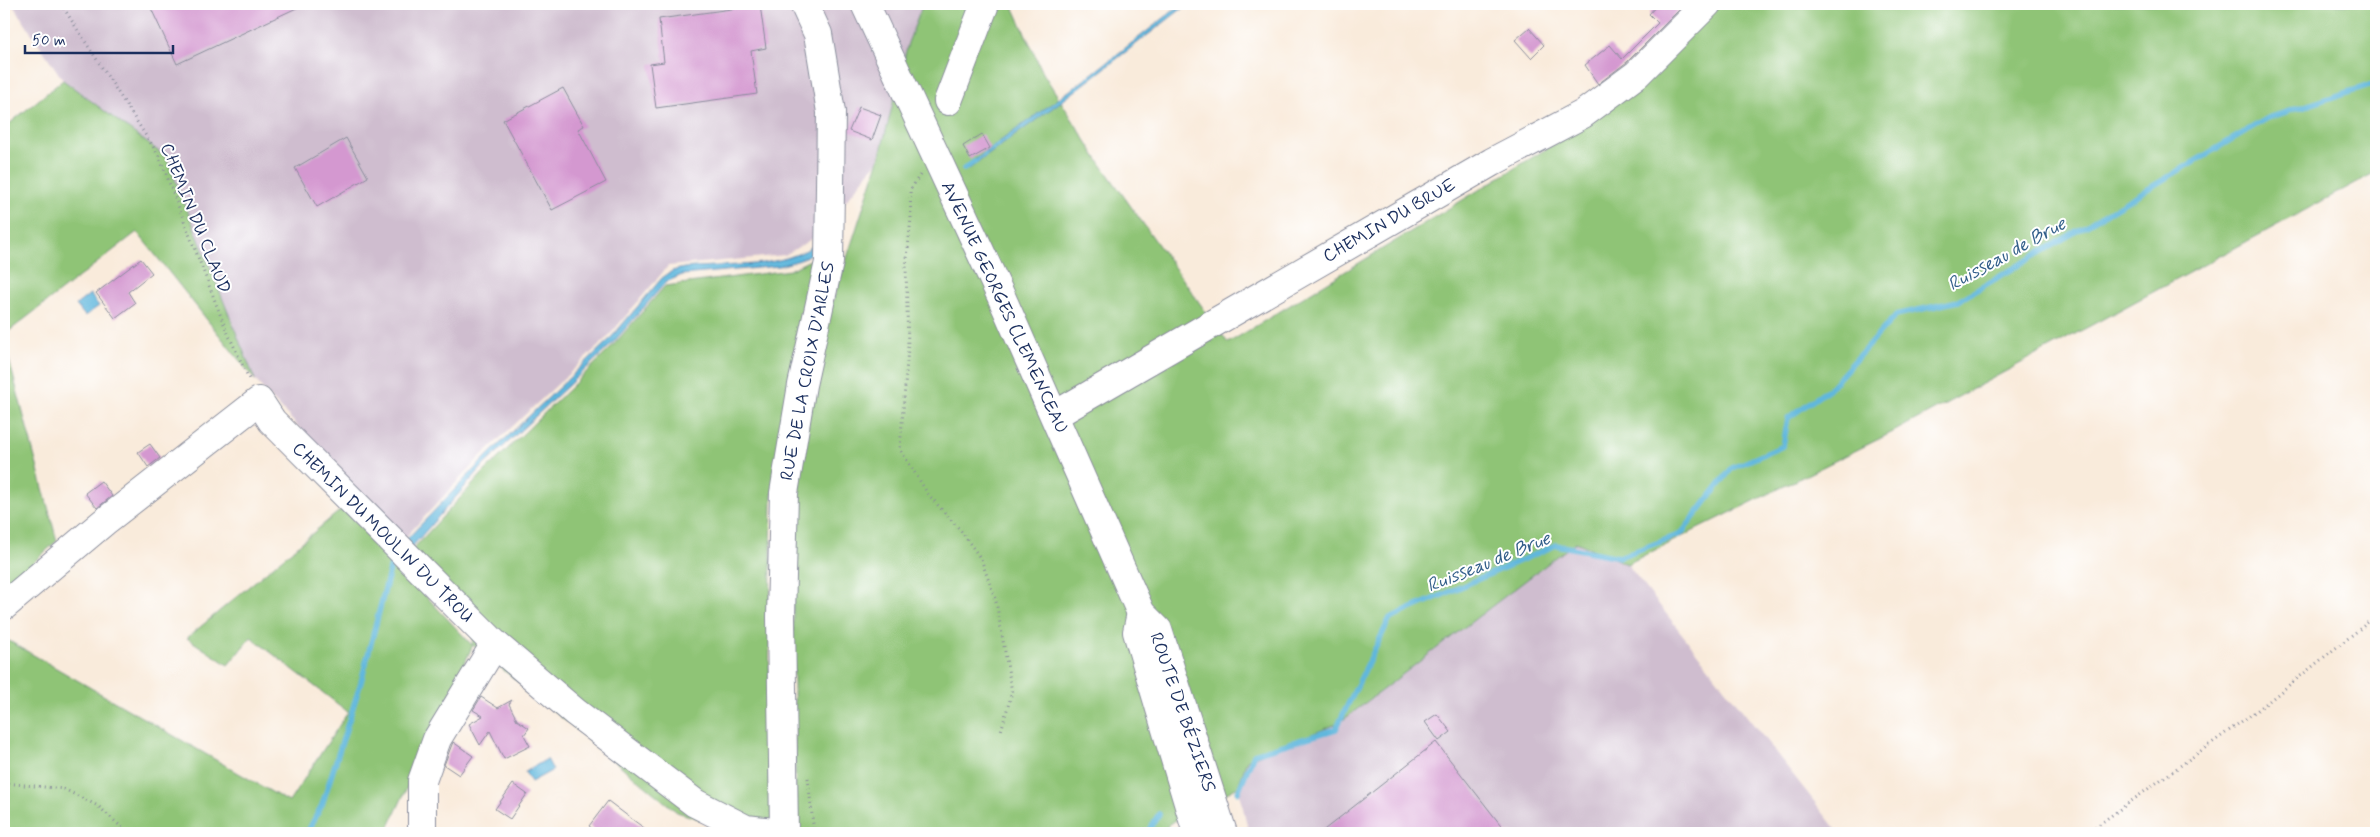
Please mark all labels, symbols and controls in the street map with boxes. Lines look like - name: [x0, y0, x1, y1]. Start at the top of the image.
- scale bar: [25, 22, 172, 54]
- text: 50 m: [32, 31, 66, 51]
- street label: CHEMIN DU CLAUD: [154, 140, 236, 297]
- street label: CHEMIN DU BRUE: [1319, 173, 1460, 269]
- street label: AVENUE GEORGES CLEMENCEAU: [935, 177, 1073, 437]
- water label: Ruisseau de Brue: [1943, 211, 2072, 297]
- street label: RUE DE LA CROIX D'ARLES: [775, 260, 841, 482]
- street label: CHEMIN DU MOULIN DU TROU: [287, 437, 478, 628]
- water label: Ruisseau de Brue: [1423, 526, 1556, 599]
- street label: ROUTE DE BÉZIERS: [1143, 629, 1221, 795]

